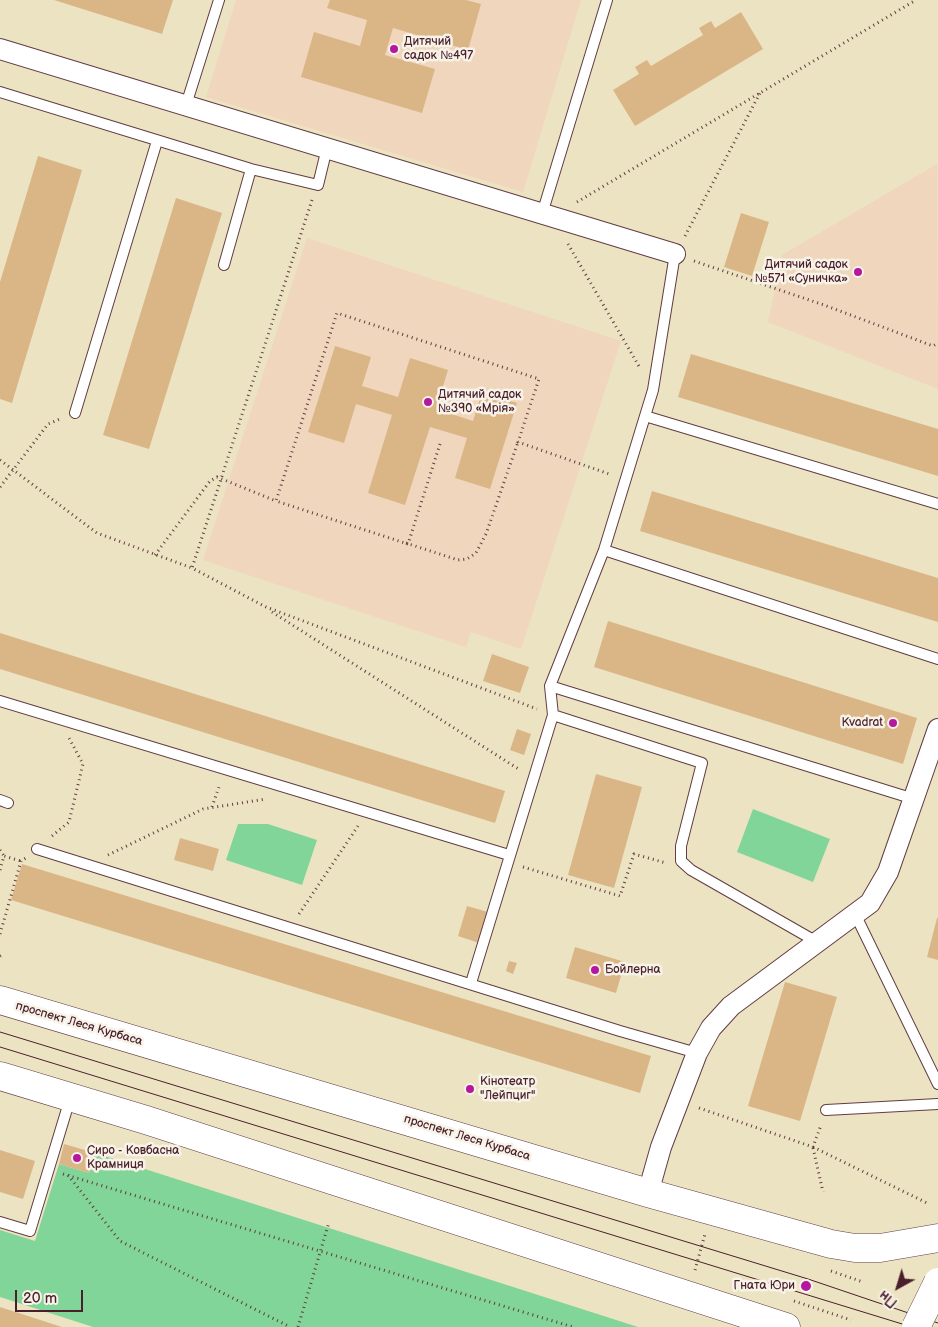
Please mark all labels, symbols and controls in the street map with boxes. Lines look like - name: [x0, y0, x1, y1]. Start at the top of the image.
- place label: Дитячий садок №497: [404, 35, 473, 63]
- marker: Дитячий садок №497: [388, 43, 400, 55]
- place label: Дитячий садок №571 «Суничка»: [755, 258, 848, 286]
- marker: Дитячий садок №571 «Суничка»: [852, 266, 864, 278]
- place label: Дитячий садок №390 «Мрія»: [438, 388, 521, 416]
- marker: Дитячий садок №390 «Мрія»: [422, 396, 434, 408]
- place label: Kvadrat: [841, 716, 883, 730]
- marker: Kvadrat: [887, 717, 899, 729]
- place label: Бойлерна: [605, 963, 661, 977]
- marker: Бойлерна: [589, 964, 601, 976]
- street label: проспект Леся Курбаса: [14, 999, 144, 1049]
- place label: Кінотеатр "Лейпциг": [480, 1075, 536, 1103]
- marker: Кінотеатр "Лейпциг": [464, 1083, 476, 1095]
- street label: проспект Леся Курбаса: [402, 1112, 532, 1164]
- place label: Сиро - Ковбасна Крамниця: [87, 1144, 179, 1172]
- marker: Сиро - Ковбасна Крамниця: [71, 1152, 83, 1164]
- north arrow: [873, 1262, 923, 1312]
- place label: Гната Юри: [734, 1279, 795, 1293]
- marker: Гната Юри: [799, 1279, 813, 1293]
- scale bar: [18, 1280, 85, 1312]
- text: Пн: [876, 1287, 901, 1312]
- text: 20 m: [23, 1289, 57, 1308]

